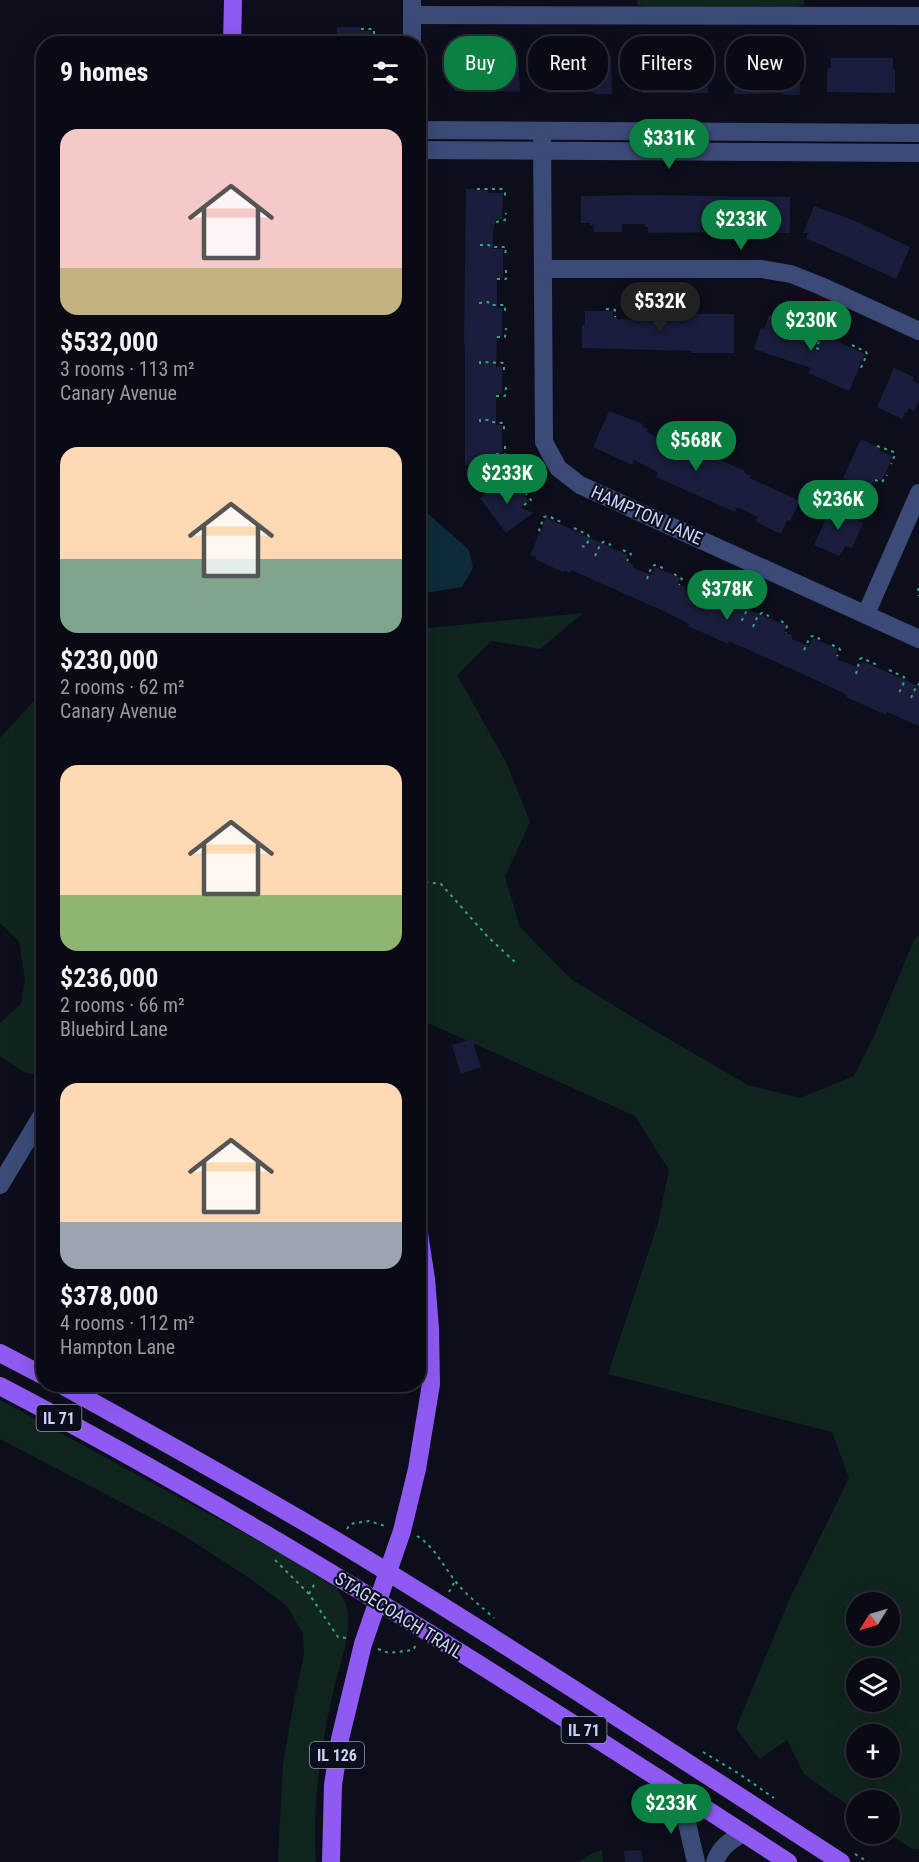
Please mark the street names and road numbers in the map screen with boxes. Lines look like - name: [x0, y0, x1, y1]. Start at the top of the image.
- street label: HAMPTON LANE: [588, 481, 706, 549]
- road number: IL 71: [36, 1405, 82, 1431]
- street label: STAGECOACH TRAIL: [331, 1567, 467, 1663]
- road number: IL 71: [562, 1717, 606, 1743]
- road number: IL 126: [310, 1742, 364, 1768]

